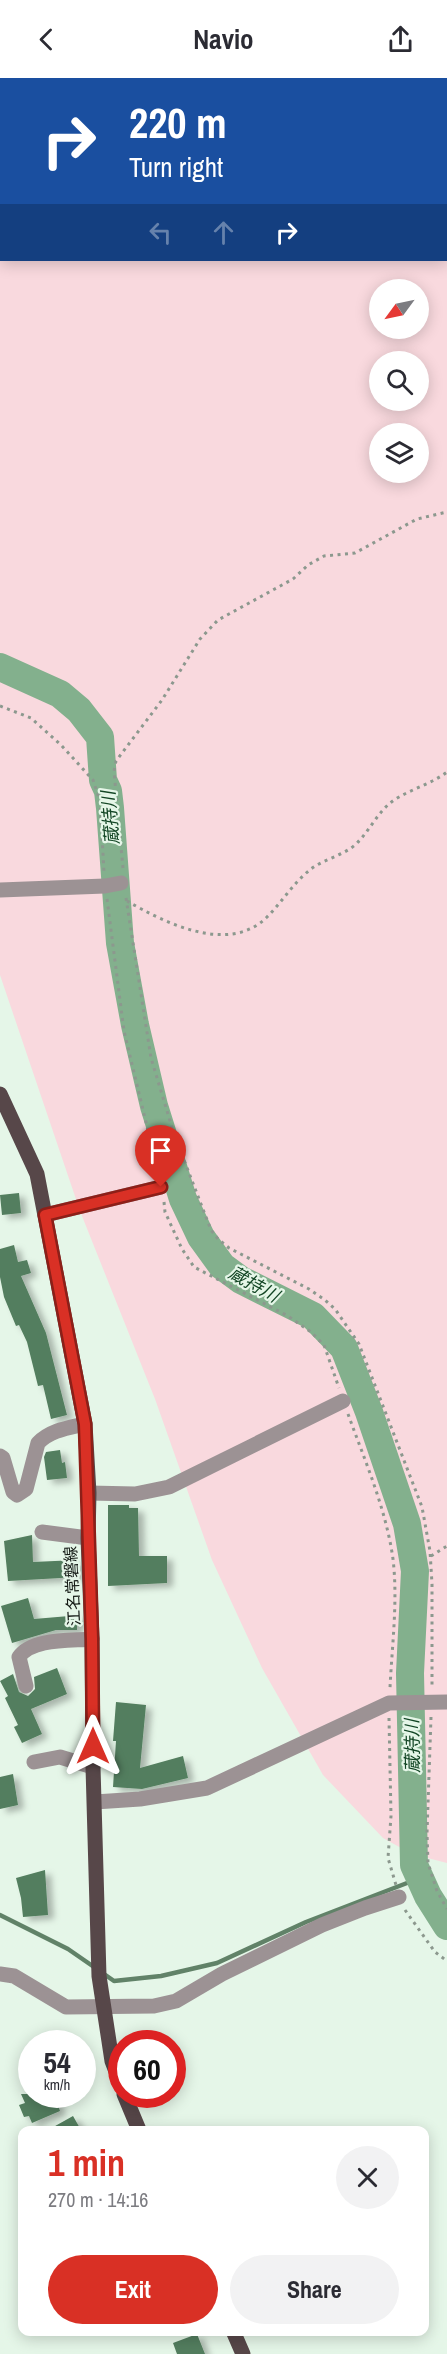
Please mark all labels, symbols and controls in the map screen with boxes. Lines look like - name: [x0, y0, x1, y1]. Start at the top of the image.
- text: Navio: [193, 21, 254, 57]
- icon: back: [30, 23, 63, 56]
- icon: share: [384, 23, 417, 56]
- text: 220 m: [129, 95, 227, 151]
- icon: right: [30, 102, 108, 180]
- text: Turn right: [129, 149, 223, 185]
- icon: left: [144, 216, 177, 249]
- icon: ahead: [207, 216, 240, 249]
- icon: right: [270, 216, 303, 249]
- north arrow: [369, 279, 429, 339]
- map controls: [369, 279, 429, 483]
- button: search: [369, 351, 429, 411]
- button: layers: [369, 423, 429, 483]
- water label: 蔵持川: [95, 788, 125, 846]
- pin: [135, 1125, 186, 1187]
- icon: arrive: [144, 1134, 177, 1167]
- water label: 蔵持川: [224, 1260, 285, 1309]
- street label: 江名常磐線: [59, 1545, 85, 1627]
- position arrow: [61, 1714, 125, 1778]
- water label: 蔵持川: [399, 1717, 425, 1773]
- speed limit sign: 60: [108, 2030, 186, 2108]
- text: 54: [43, 2042, 71, 2082]
- text: km/h: [44, 2074, 70, 2095]
- text: 1 min: [48, 2139, 125, 2187]
- button: close: [336, 2146, 399, 2209]
- text: 270 m · 14:16: [48, 2186, 148, 2213]
- button: Exit: [48, 2255, 218, 2324]
- button: Share: [230, 2255, 399, 2324]

